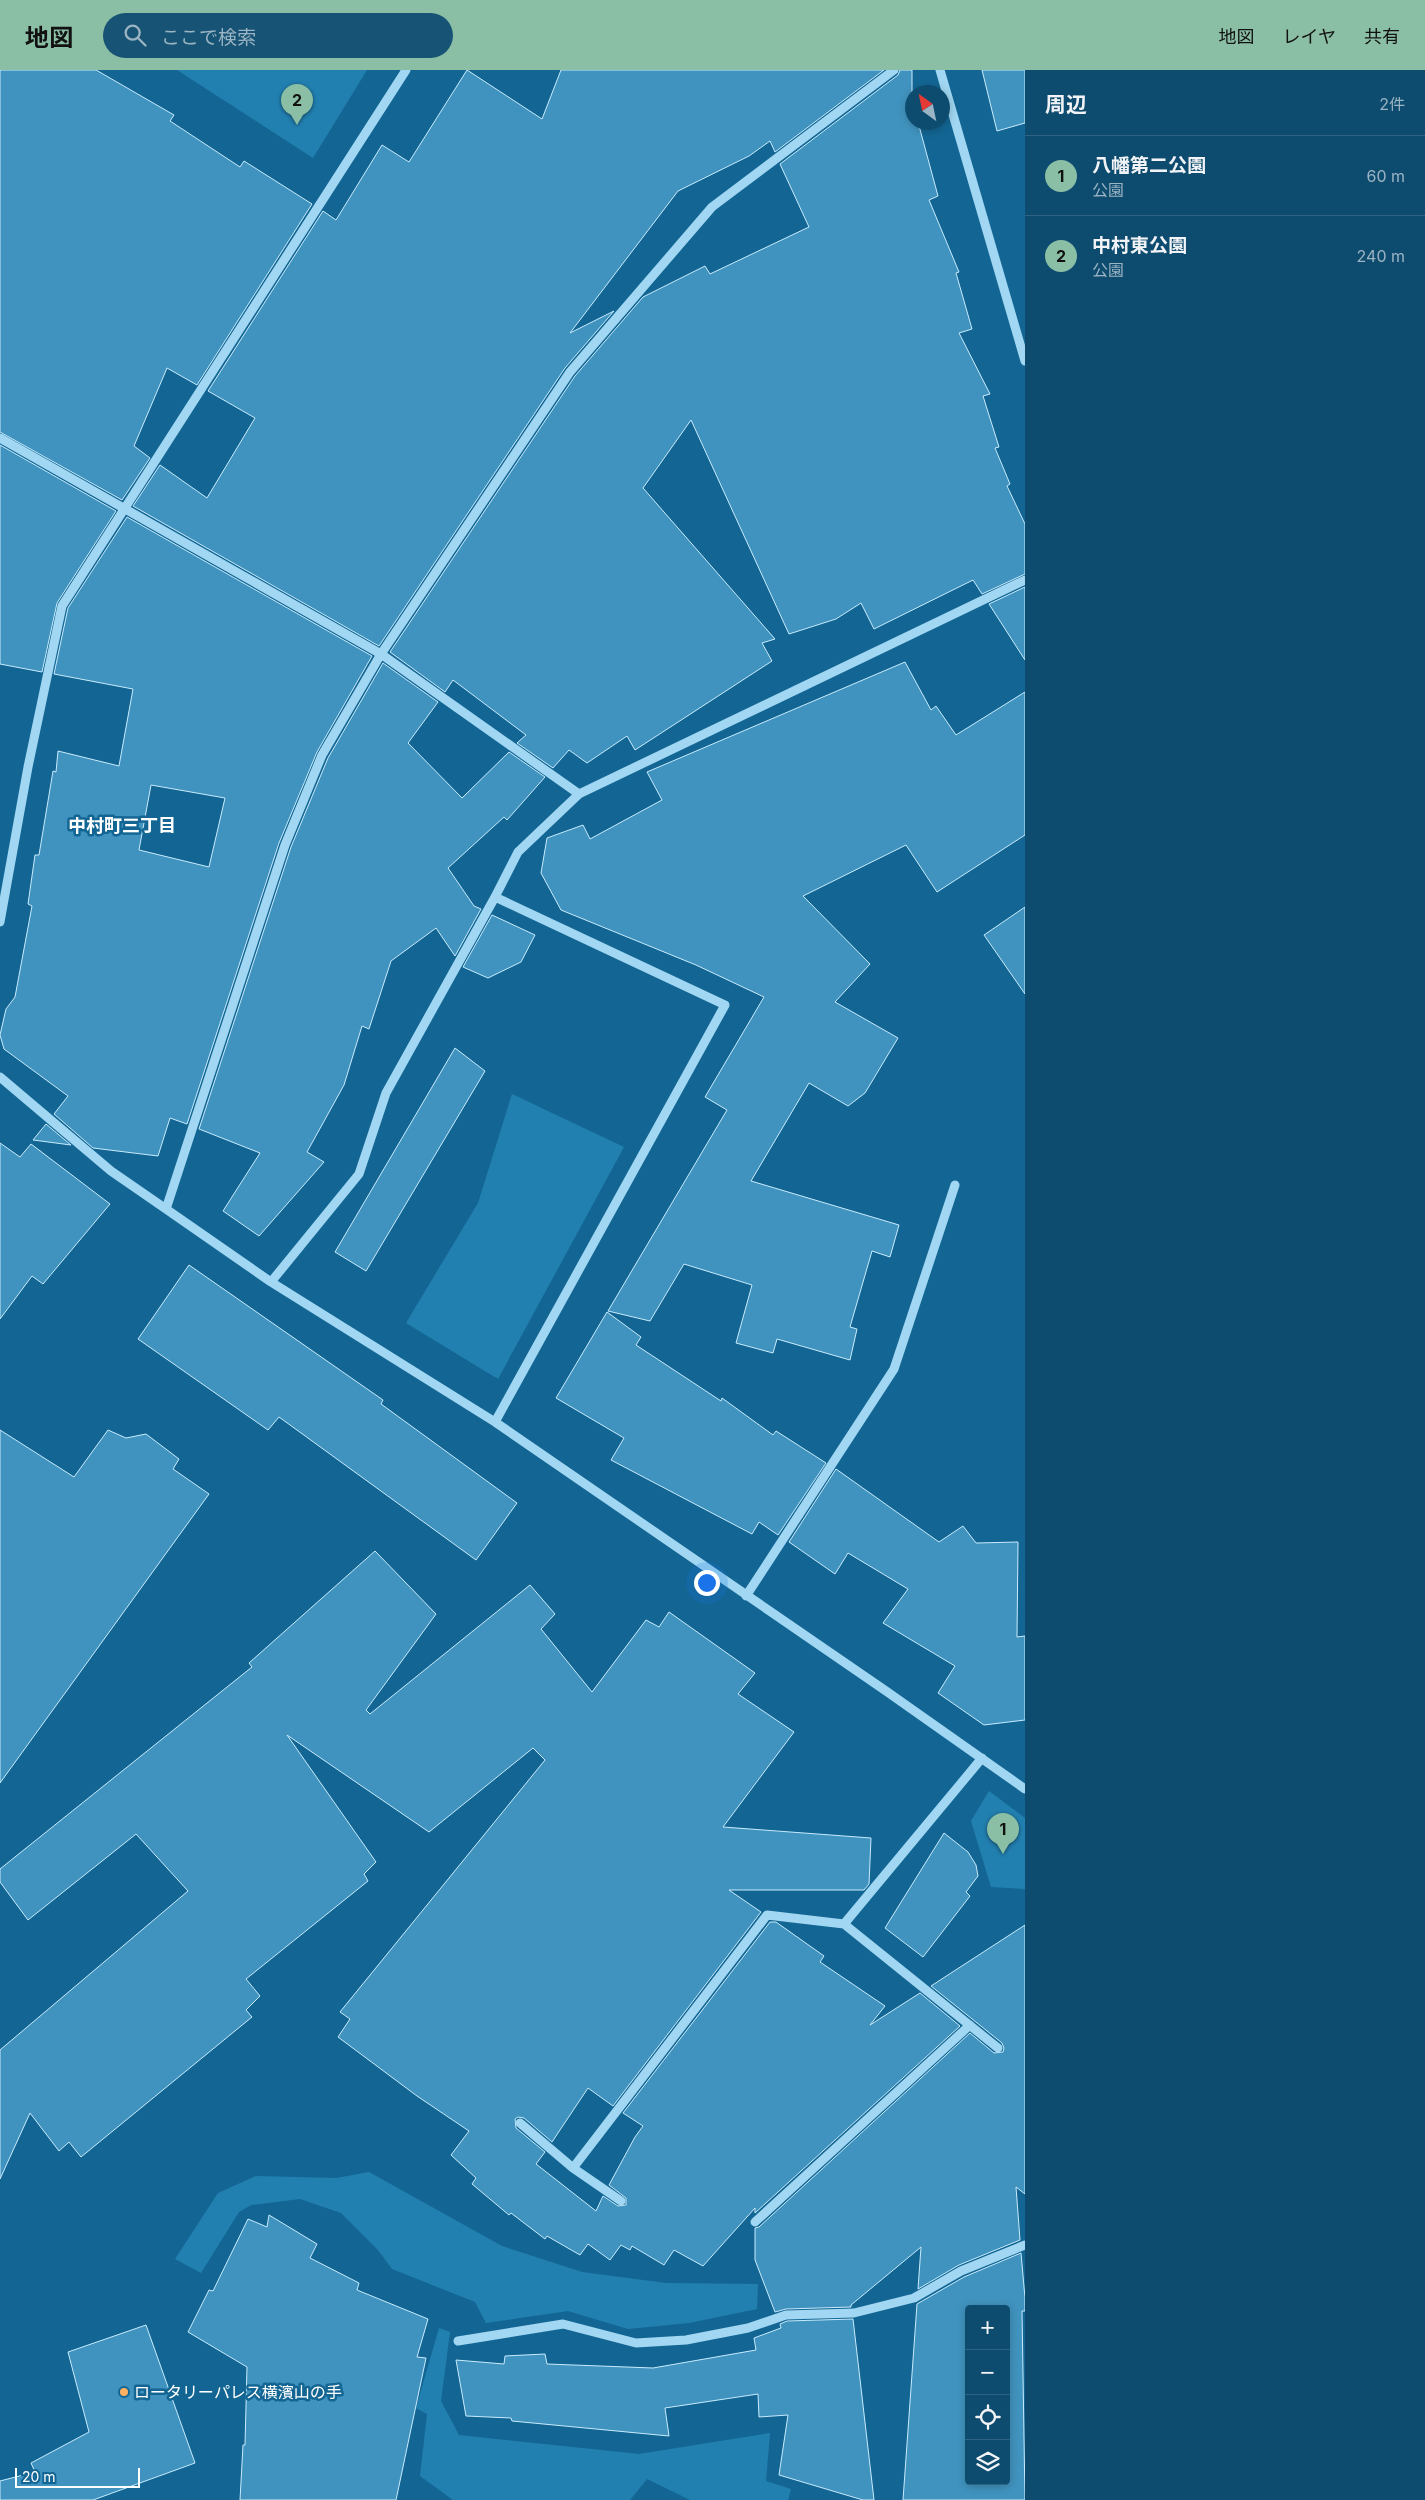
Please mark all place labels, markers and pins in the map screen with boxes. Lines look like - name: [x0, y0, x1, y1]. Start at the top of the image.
- pin: 2: [281, 84, 313, 125]
- pin: 1: [987, 1813, 1019, 1854]
- place label: ロータリーパレス横濱山の手: [134, 2382, 342, 2402]
- marker: ロータリーパレス横濱山の手: [118, 2386, 130, 2398]

